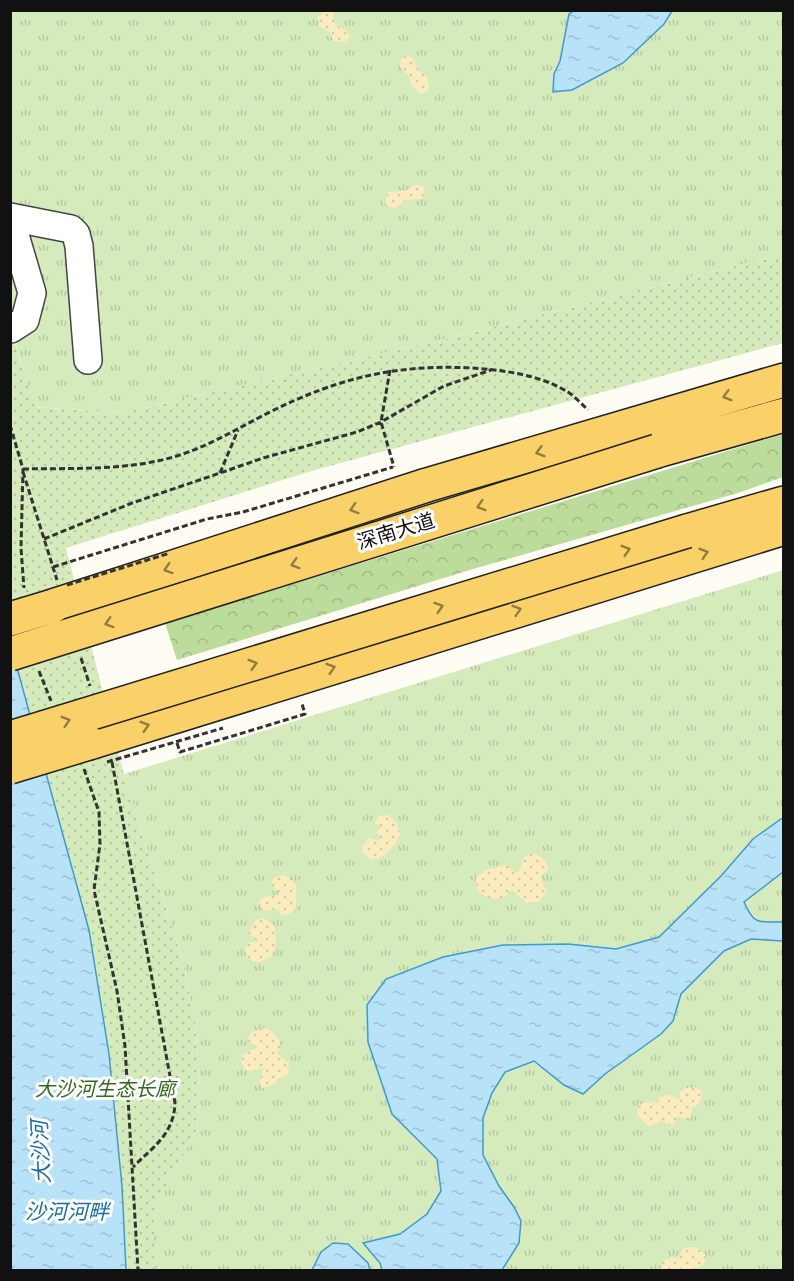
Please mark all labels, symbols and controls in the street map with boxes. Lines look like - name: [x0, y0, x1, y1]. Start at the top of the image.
- one-way arrow: [722, 389, 733, 401]
- one-way arrow: [535, 445, 546, 457]
- one-way arrow: [476, 499, 487, 511]
- one-way arrow: [349, 502, 360, 514]
- street label: 深南大道: [353, 506, 439, 558]
- one-way arrow: [620, 545, 631, 557]
- one-way arrow: [698, 548, 709, 560]
- one-way arrow: [290, 557, 301, 570]
- one-way arrow: [163, 561, 174, 574]
- one-way arrow: [433, 602, 444, 614]
- one-way arrow: [511, 605, 522, 618]
- one-way arrow: [104, 616, 115, 628]
- one-way arrow: [247, 659, 258, 671]
- one-way arrow: [325, 663, 336, 675]
- one-way arrow: [60, 716, 71, 728]
- one-way arrow: [139, 721, 150, 733]
- park label: 大沙河生态长廊: [35, 1075, 178, 1105]
- water label: 大沙河: [24, 1116, 60, 1184]
- water label: 沙河河畔: [25, 1197, 112, 1229]

